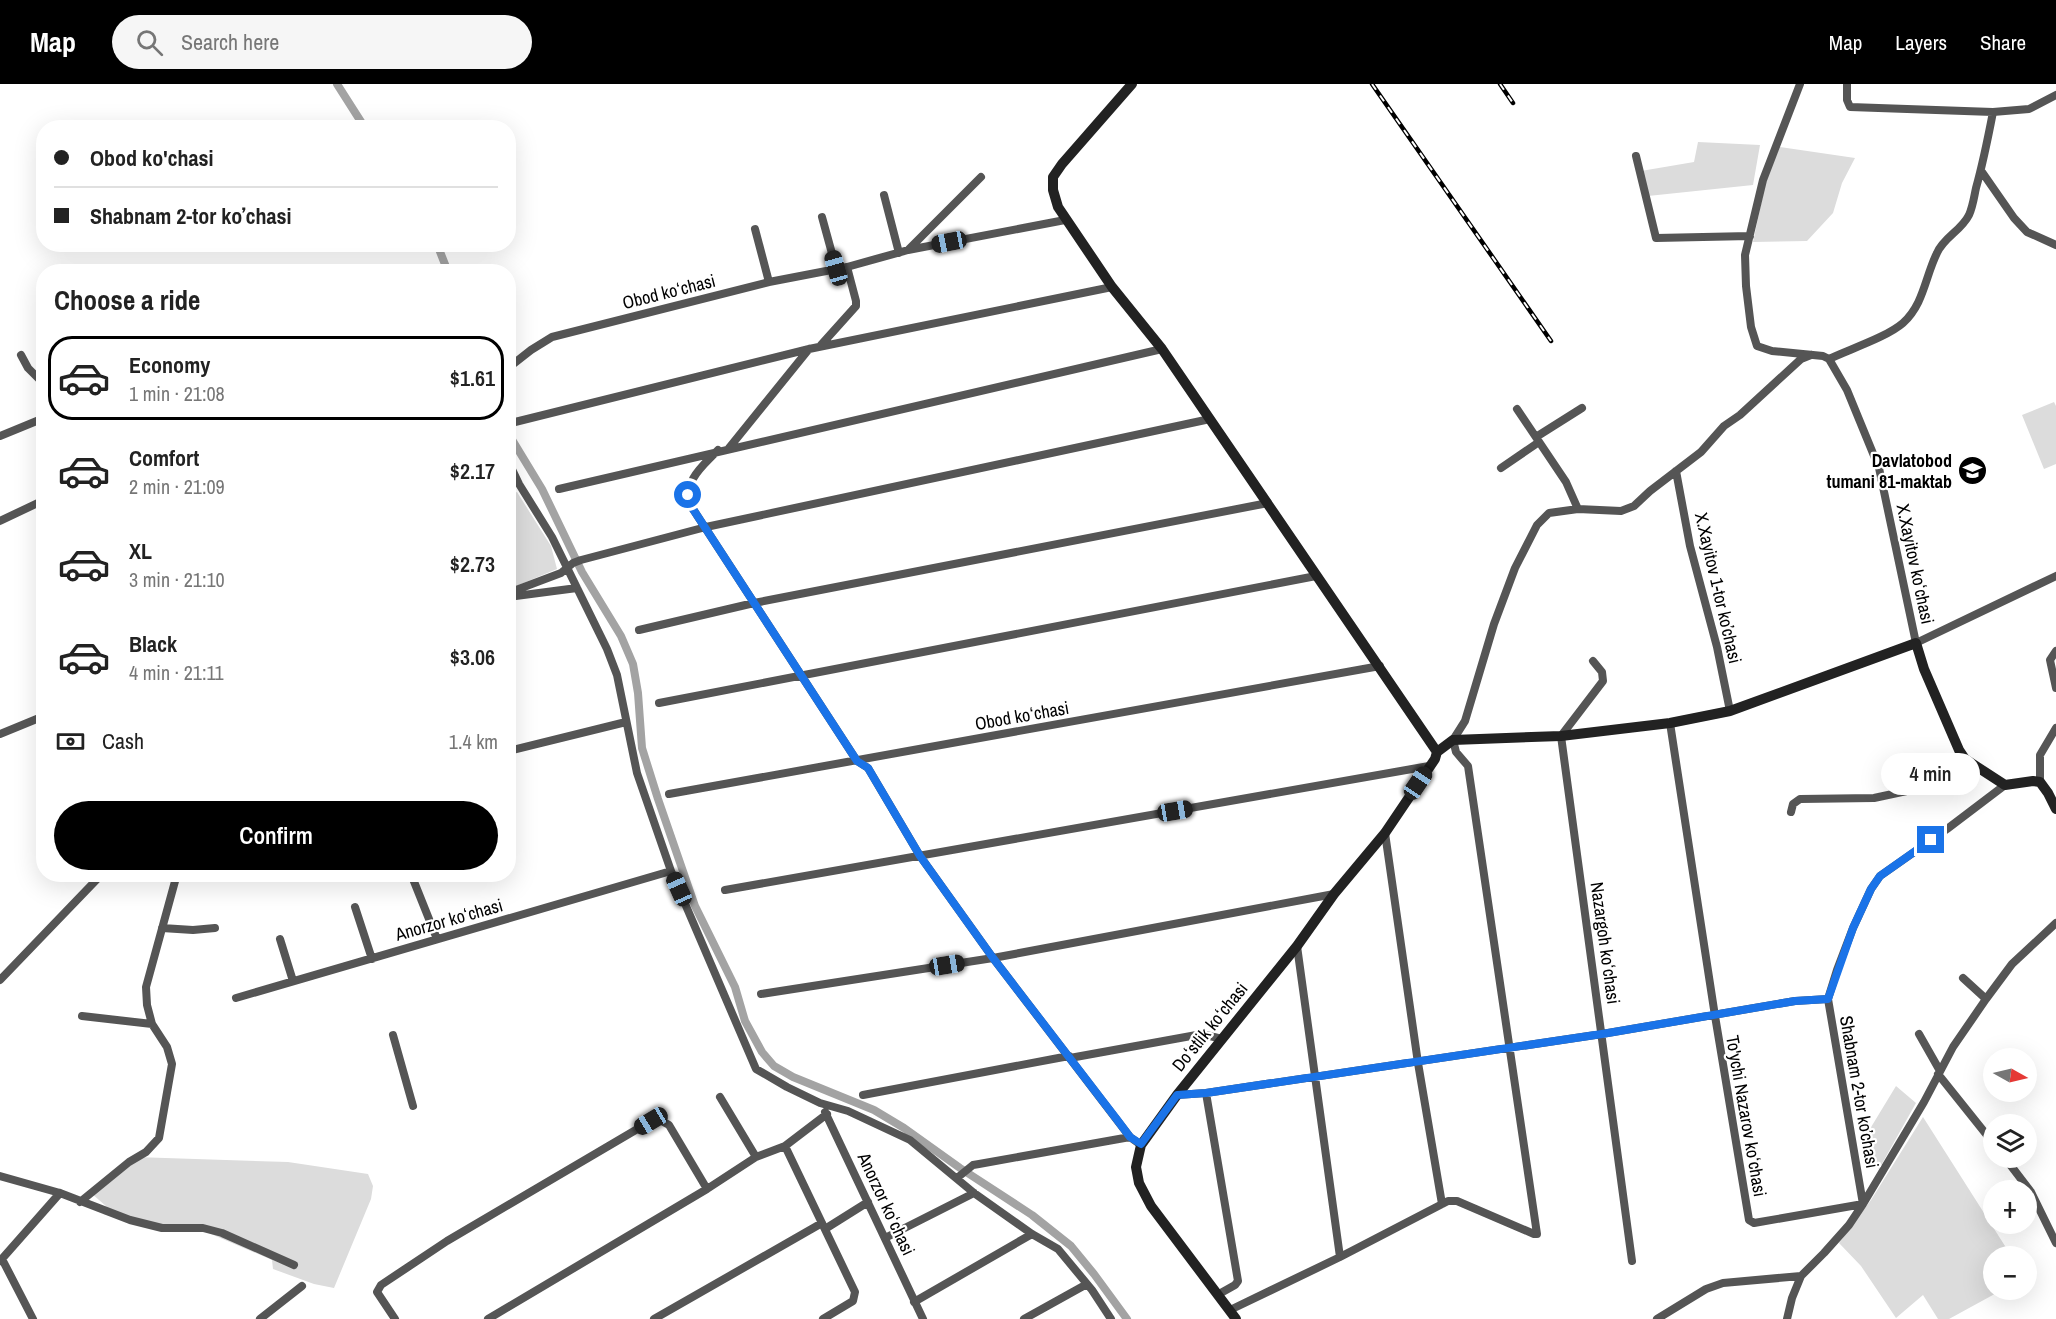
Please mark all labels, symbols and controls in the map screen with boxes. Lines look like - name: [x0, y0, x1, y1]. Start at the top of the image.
- search box: [112, 15, 532, 69]
- text: Map: [30, 23, 76, 61]
- icon: search: [133, 26, 166, 59]
- text: Search here: [181, 27, 279, 57]
- text: Map: [1829, 28, 1862, 57]
- text: Layers: [1895, 28, 1947, 57]
- text: Share: [1980, 28, 2026, 57]
- text: Obod ko'chasi: [90, 143, 214, 173]
- text: Shabnam 2-tor koʼchasi: [90, 201, 292, 231]
- car: [930, 230, 968, 254]
- car: [822, 248, 850, 288]
- street label: Obod koʻchasi: [620, 268, 718, 315]
- text: Choose a ride: [54, 282, 200, 318]
- text: Economy: [129, 350, 210, 380]
- icon: car: [57, 351, 111, 405]
- text: $1.61: [450, 363, 495, 393]
- text: 1 min · 21:08: [129, 380, 225, 407]
- text: Comfort: [129, 443, 199, 473]
- icon: car: [57, 444, 111, 498]
- place label: Davlatobod tumani 81-maktab: [1827, 448, 1952, 494]
- school or university icon: Davlatobod tumani 81-maktab: [1957, 455, 1989, 487]
- text: $2.17: [450, 456, 495, 486]
- text: 2 min · 21:09: [129, 473, 225, 500]
- route start: [674, 481, 701, 508]
- street label: X.Xayitov koʻchasi: [1891, 502, 1940, 626]
- street label: X.Xayitov 1-tor koʼchasi: [1689, 510, 1748, 666]
- text: XL: [129, 536, 152, 566]
- icon: car: [57, 537, 111, 591]
- text: $2.73: [450, 549, 495, 579]
- text: 3 min · 21:10: [129, 566, 225, 593]
- text: Black: [129, 629, 177, 659]
- icon: car: [57, 630, 111, 684]
- text: $3.06: [450, 642, 495, 672]
- text: 4 min · 21:11: [129, 659, 224, 686]
- street label: Obod koʻchasi: [973, 695, 1071, 736]
- icon: cash: [54, 725, 87, 758]
- text: Cash: [102, 726, 144, 756]
- text: 1.4 km: [449, 728, 498, 755]
- callout: 4 min: [1882, 753, 1980, 795]
- text: 4 min: [1909, 760, 1952, 787]
- car: [1400, 763, 1436, 803]
- car: [1156, 799, 1194, 823]
- button: Confirm: [54, 801, 498, 870]
- route end: [1917, 826, 1944, 853]
- car: [663, 869, 695, 909]
- street label: Nazargoh koʻchasi: [1585, 880, 1626, 1006]
- street label: Anorzor koʻchasi: [391, 892, 505, 947]
- car: [928, 953, 966, 977]
- street label: Doʻstlik koʻchasi: [1166, 977, 1253, 1077]
- street label: Shabnam 2-tor koʼchasi: [1834, 1014, 1885, 1170]
- street label: To'ychi Nazarov koʻchasi: [1720, 1033, 1773, 1199]
- north arrow: [1983, 1048, 2037, 1102]
- map controls: [1983, 1048, 2037, 1300]
- car: [631, 1104, 671, 1138]
- button: layers: [1983, 1114, 2037, 1168]
- street label: Anorzor koʻchasi: [851, 1147, 921, 1259]
- button: +: [1983, 1180, 2037, 1234]
- button: −: [1983, 1246, 2037, 1300]

